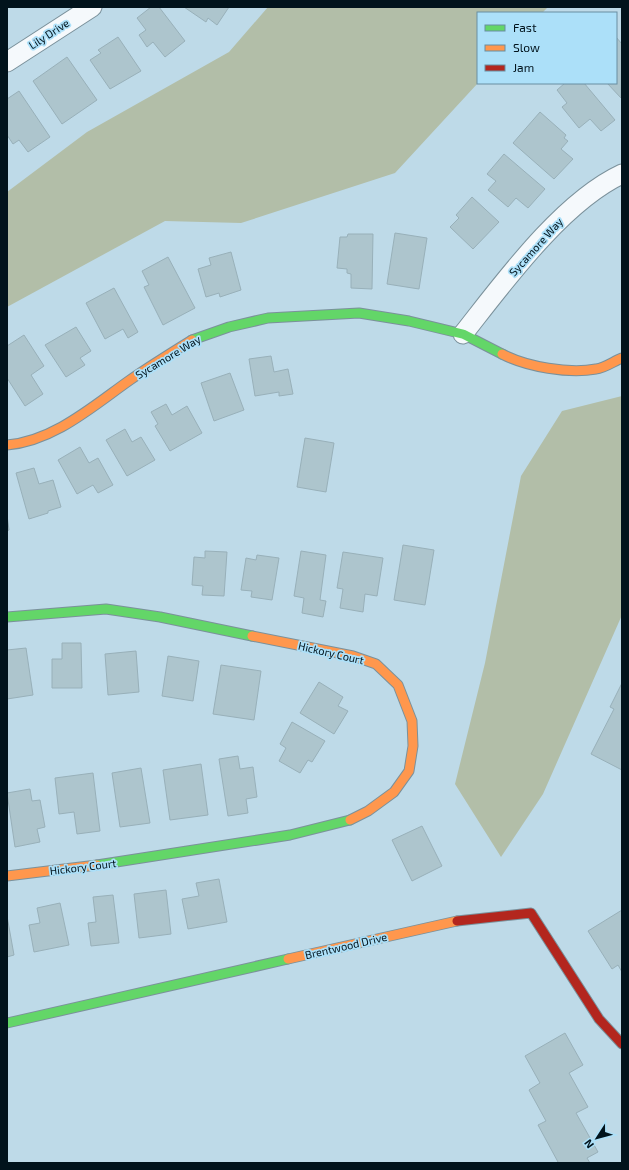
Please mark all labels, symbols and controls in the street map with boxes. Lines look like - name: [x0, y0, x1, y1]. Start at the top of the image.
- legend: [477, 12, 617, 84]
- street label: Lily Drive: [26, 16, 71, 51]
- text: Fast: [513, 20, 537, 34]
- text: Slow: [513, 40, 540, 54]
- text: Jam: [513, 60, 534, 74]
- street label: Sycamore Way: [506, 215, 565, 278]
- street label: Sycamore Way: [133, 332, 203, 381]
- street label: Hickory Court: [297, 639, 365, 666]
- street label: Hickory Court: [49, 856, 117, 877]
- street label: Brentwood Drive: [304, 930, 388, 961]
- north arrow: [577, 1118, 617, 1158]
- text: N: [581, 1137, 596, 1151]

